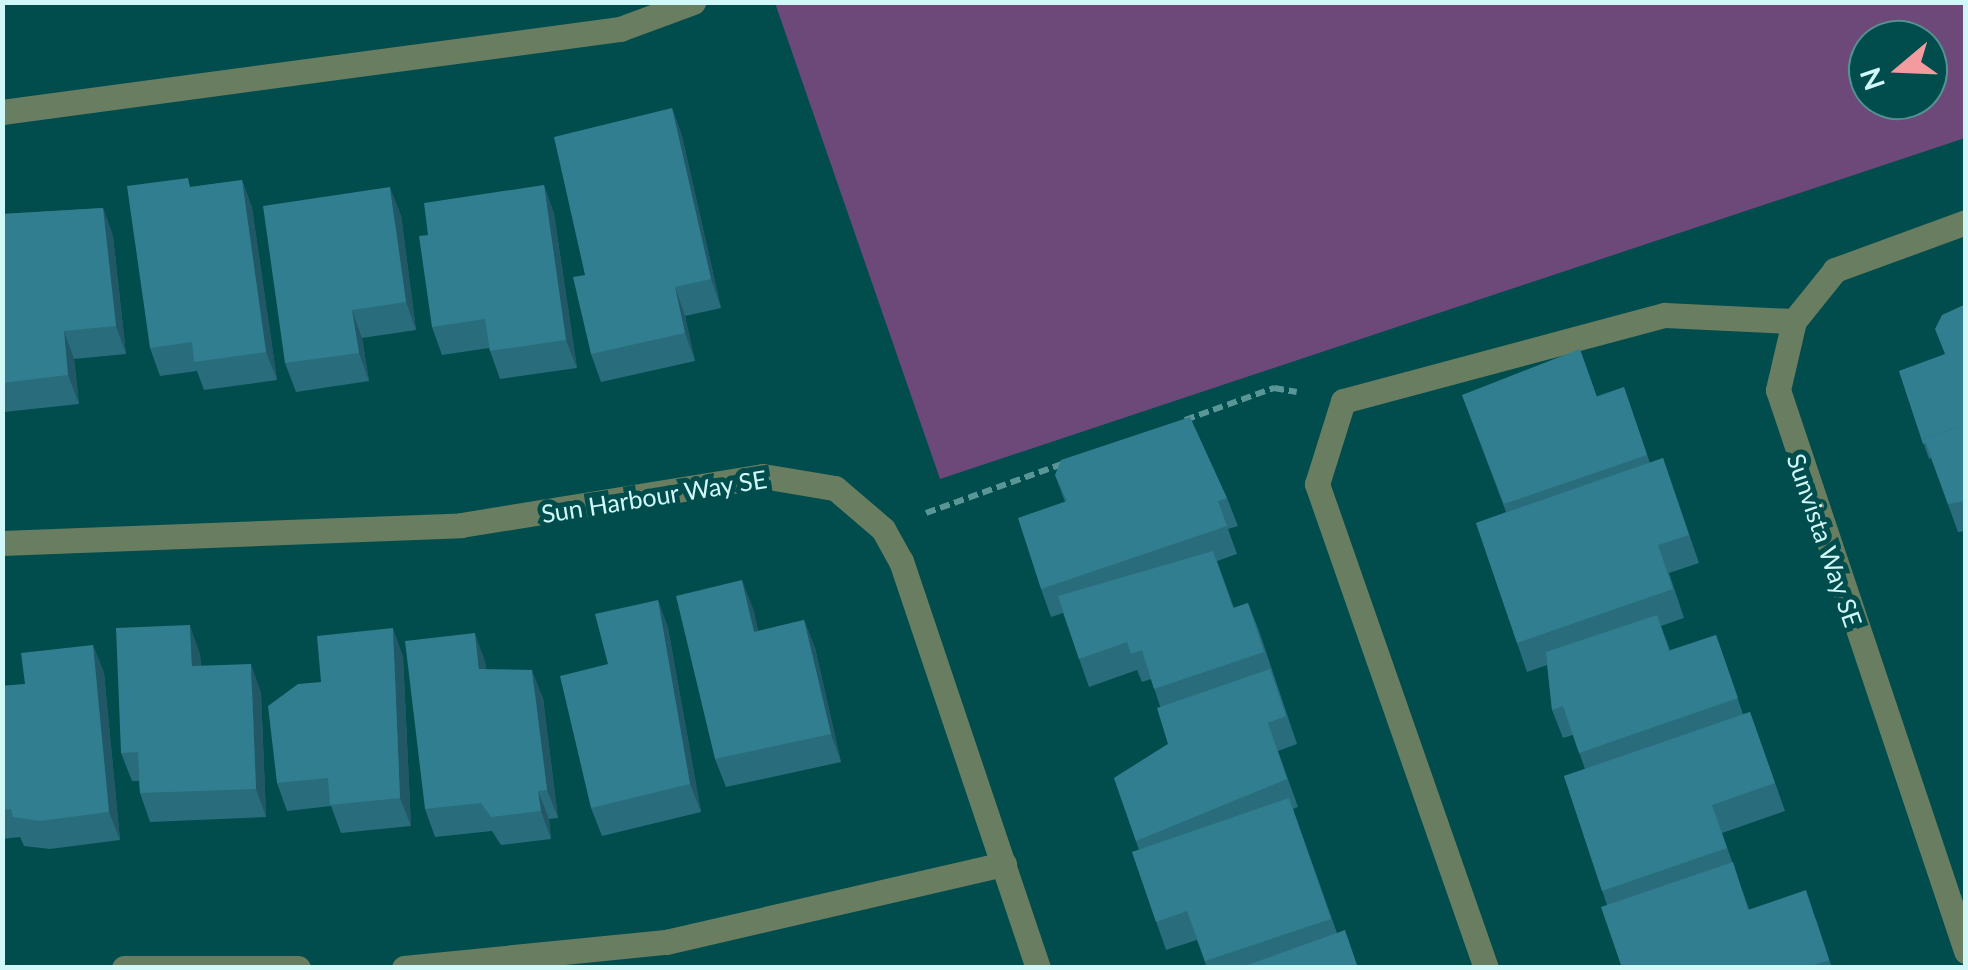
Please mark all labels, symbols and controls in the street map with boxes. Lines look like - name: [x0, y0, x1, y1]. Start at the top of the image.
- north arrow: [1848, 20, 1948, 120]
- text: N: [1852, 63, 1891, 95]
- street label: Sunvista Way SE: [1781, 449, 1869, 631]
- street label: Sun Harbour Way SE: [538, 463, 770, 529]

